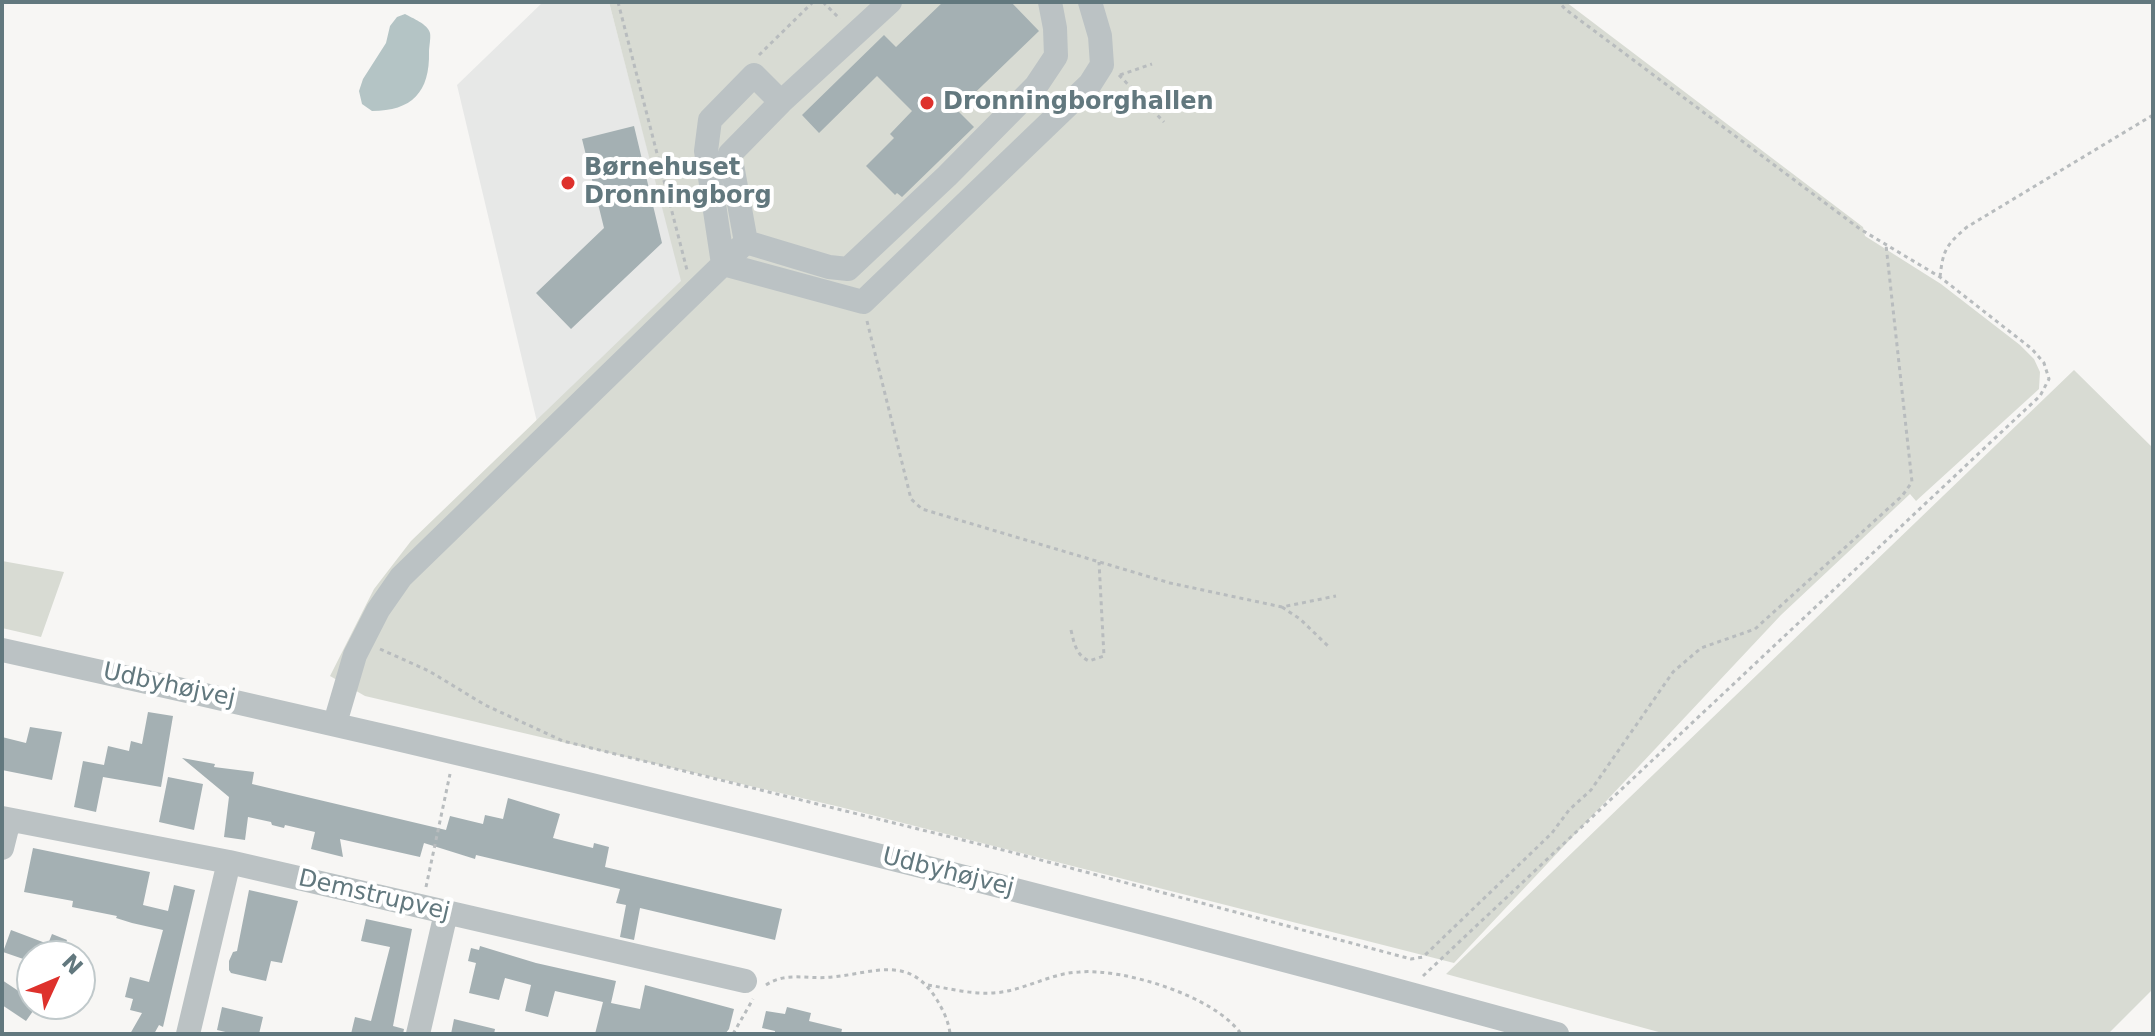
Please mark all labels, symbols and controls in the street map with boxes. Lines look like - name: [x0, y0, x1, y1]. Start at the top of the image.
- place label: Dronningborghallen: [943, 89, 1214, 117]
- marker: Dronningborghallen: [918, 94, 936, 112]
- place label: Børnehuset Dronningborg: [584, 155, 772, 211]
- marker: Børnehuset Dronningborg: [559, 174, 577, 192]
- street label: Udbyhøjvej: [100, 658, 238, 714]
- street label: Udbyhøjvej: [879, 843, 1017, 903]
- street label: Demstrupvej: [295, 865, 453, 927]
- north arrow: [16, 940, 96, 1020]
- text: N: [57, 949, 88, 980]

